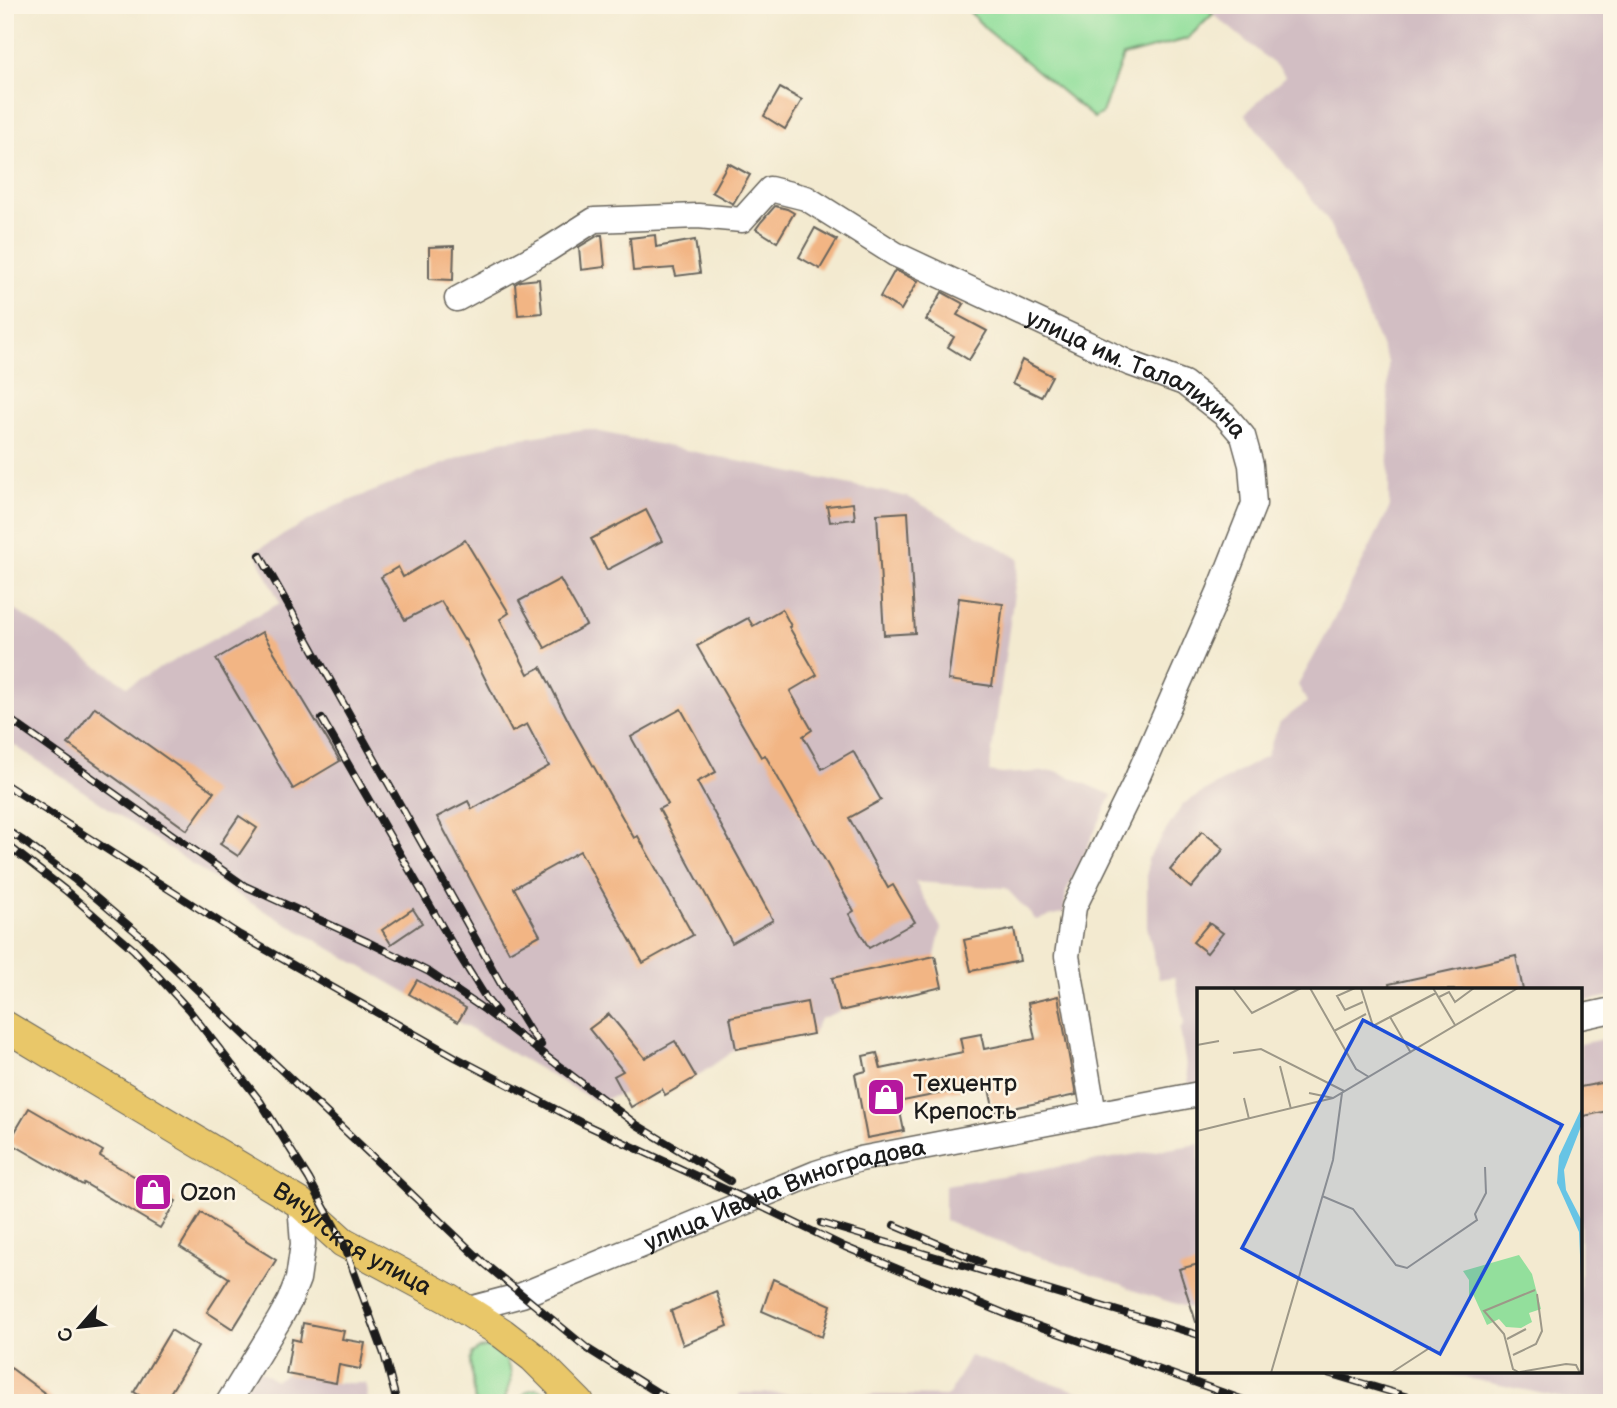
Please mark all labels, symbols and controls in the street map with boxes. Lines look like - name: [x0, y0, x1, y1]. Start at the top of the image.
- street label: улица им. Талалихина: [1021, 303, 1253, 445]
- inset map: [1197, 988, 1582, 1373]
- place label: Техцентр Крепость: [913, 1069, 1017, 1126]
- shop icon: Техцентр Крепость: [865, 1076, 907, 1118]
- street label: улица Ивана Виноградова: [640, 1133, 928, 1258]
- shop icon: Ozon: [132, 1171, 174, 1213]
- street label: Вичугская улица: [268, 1176, 437, 1302]
- place label: Ozon: [180, 1178, 236, 1207]
- north arrow: [46, 1292, 116, 1362]
- text: С: [53, 1323, 80, 1346]

